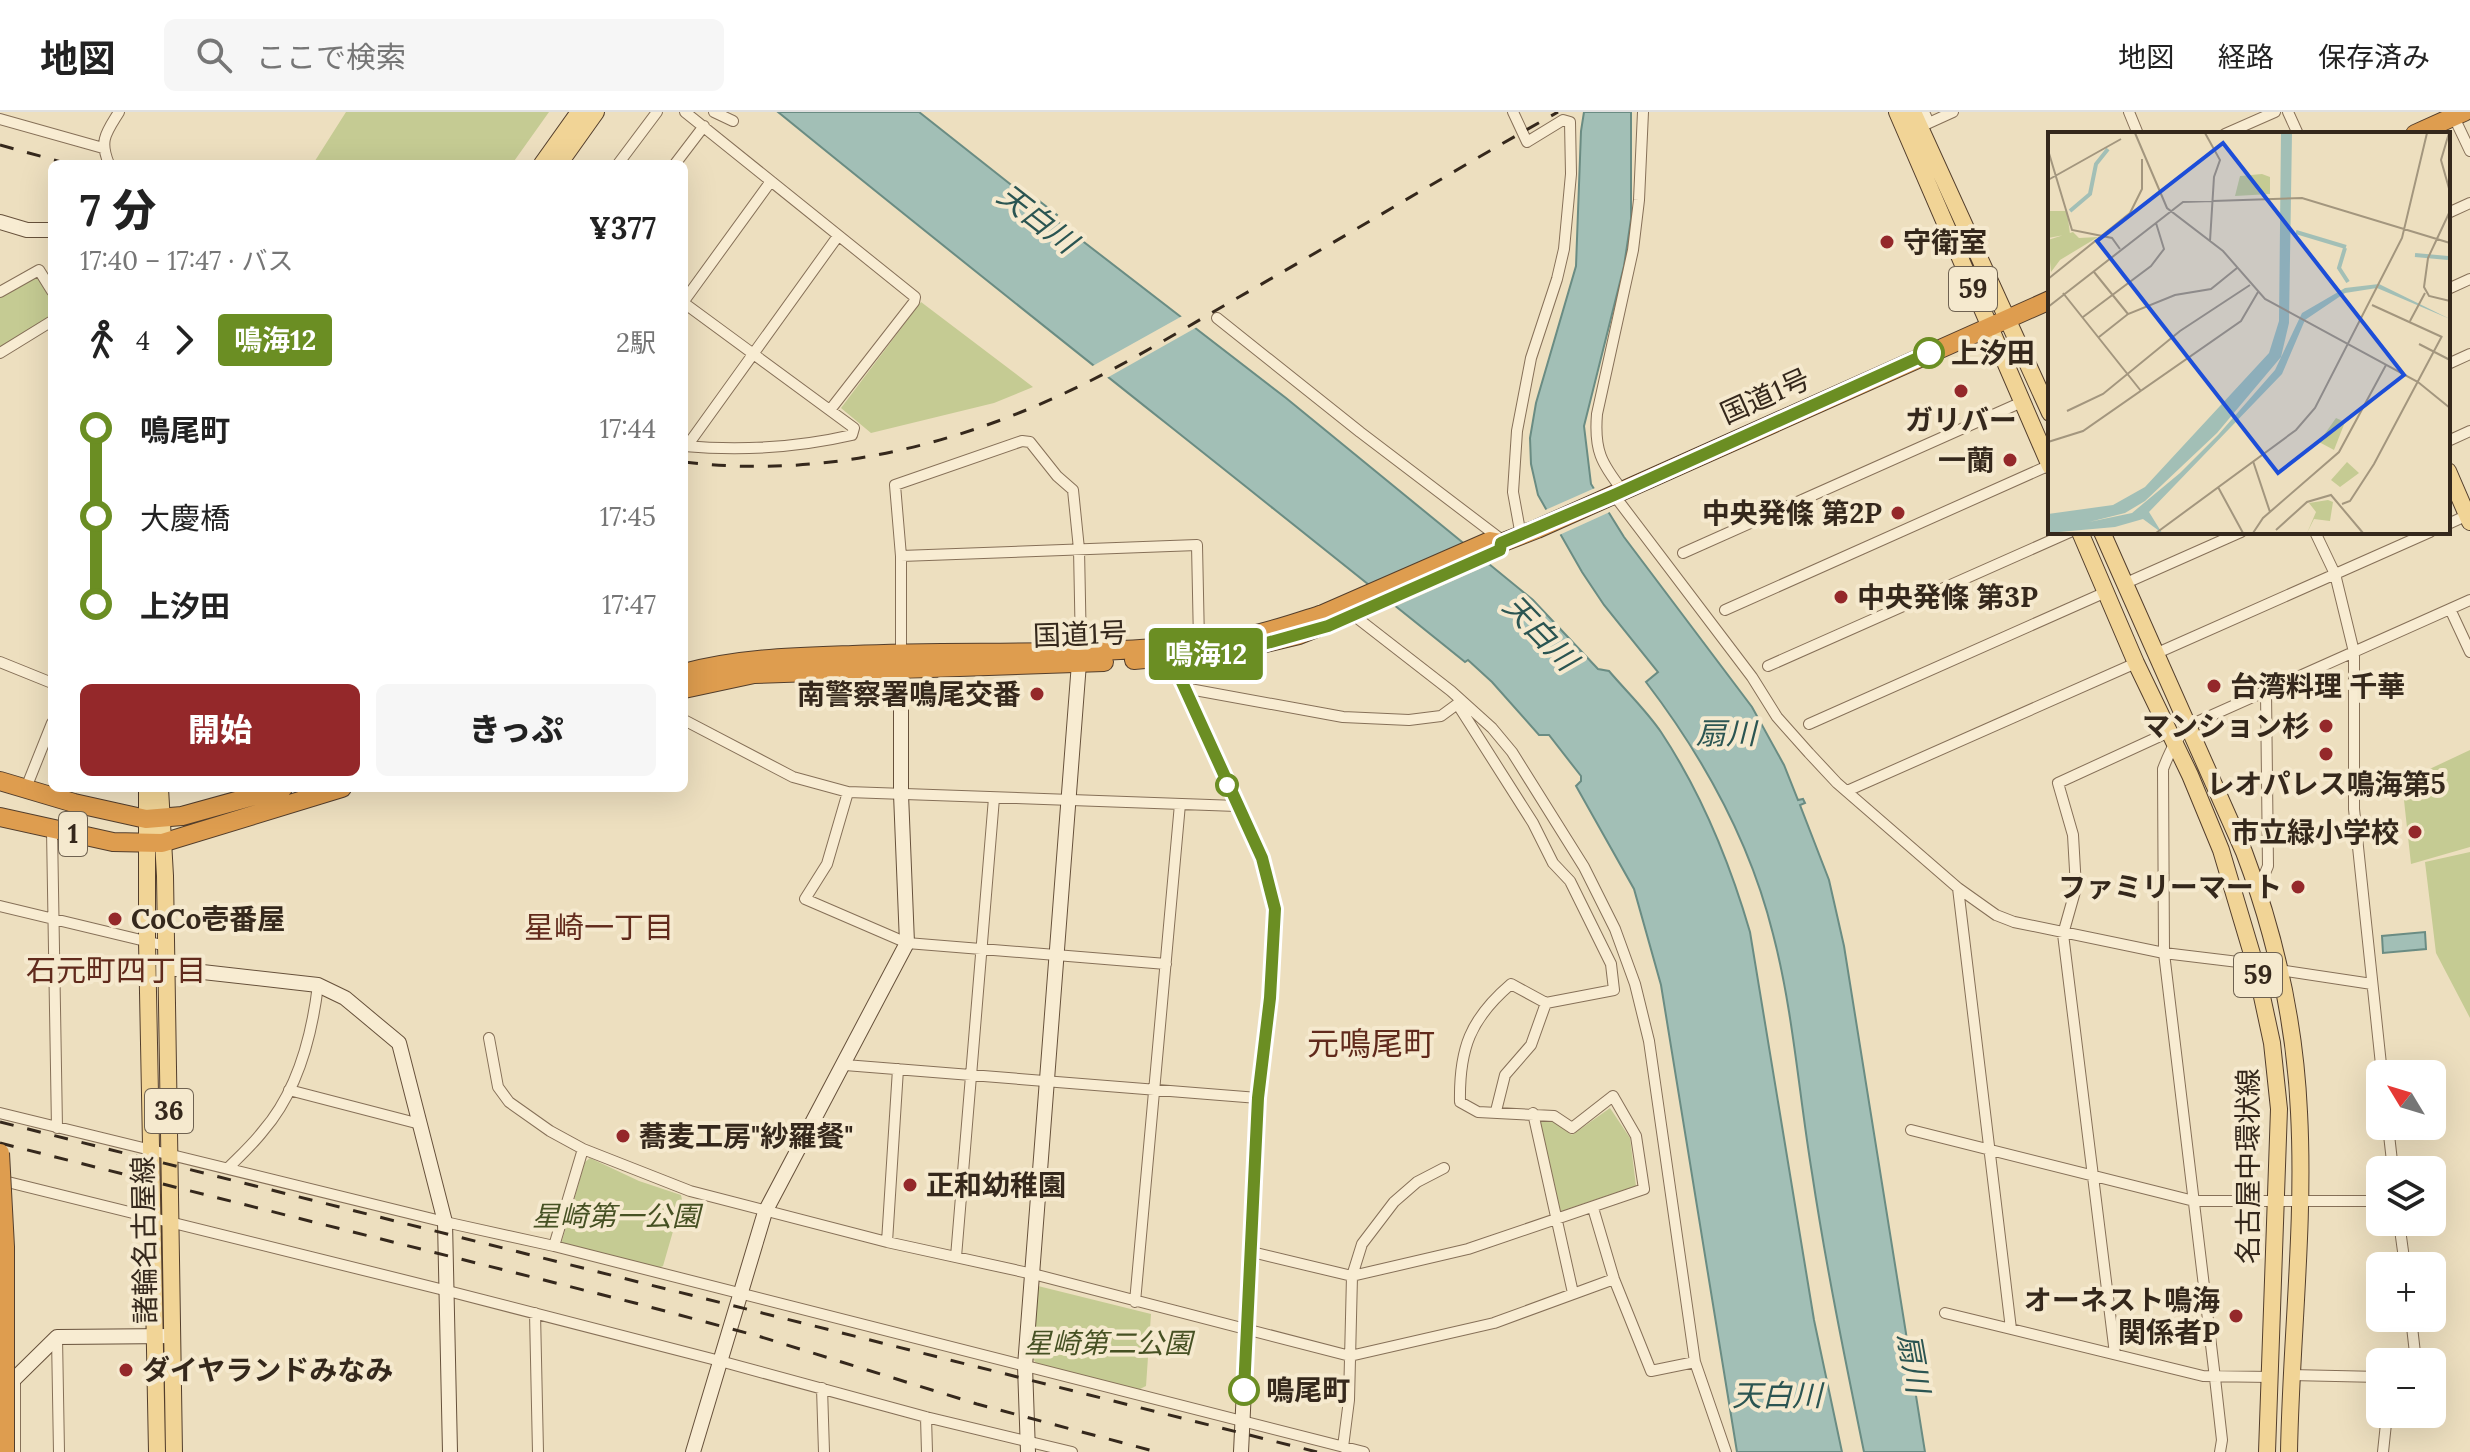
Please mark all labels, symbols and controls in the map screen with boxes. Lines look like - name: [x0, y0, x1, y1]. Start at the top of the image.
- search box: [164, 19, 724, 91]
- icon: search: [192, 33, 236, 77]
- text: 地図: [40, 34, 116, 82]
- text: ここで検索: [256, 38, 406, 76]
- text: 地図: [2118, 39, 2174, 75]
- text: 経路: [2218, 39, 2274, 75]
- text: 保存済み: [2318, 39, 2430, 75]
- inset map: [2048, 132, 2450, 534]
- water label: 天白川: [990, 176, 1087, 263]
- text: 7 分: [80, 182, 156, 238]
- text: ¥377: [589, 209, 656, 247]
- place label: 守衛室: [1903, 224, 1987, 260]
- marker: 守衛室: [1878, 233, 1896, 251]
- text: 17:40 – 17:47 · バス: [80, 244, 293, 277]
- road number: 59: [1949, 267, 1997, 311]
- icon: walk: [80, 318, 124, 362]
- icon: forward: [162, 318, 206, 362]
- text: 鳴海12: [234, 322, 316, 358]
- text: 4: [136, 324, 150, 357]
- text: 2駅: [616, 326, 656, 359]
- place label: 上汐田: [1951, 335, 2035, 371]
- marker: 上汐田: [1914, 338, 1944, 368]
- street label: 国道1号: [1715, 360, 1815, 432]
- marker: ガリバー: [1952, 382, 1970, 400]
- place label: ガリバー: [1905, 402, 2017, 438]
- text: 鳴尾町: [140, 411, 230, 449]
- text: 17:44: [600, 412, 656, 445]
- place label: 一蘭: [1938, 442, 1994, 478]
- marker: 一蘭: [2001, 451, 2019, 469]
- place label: 中央発條 第2P: [1702, 495, 1882, 531]
- text: 大慶橋: [140, 499, 230, 537]
- text: 17:45: [600, 500, 656, 533]
- marker: 中央発條 第2P: [1889, 504, 1907, 522]
- place label: 中央発條 第3P: [1857, 579, 2038, 615]
- text: 上汐田: [140, 587, 230, 625]
- water label: 天白川: [1496, 587, 1588, 680]
- text: 17:47: [602, 588, 656, 621]
- marker: 中央発條 第3P: [1832, 588, 1850, 606]
- street label: 国道1号: [1032, 614, 1128, 654]
- line badge: 鳴海12: [1150, 628, 1262, 680]
- text: 鳴海12: [1165, 636, 1247, 672]
- place label: 台湾料理 千華: [2230, 668, 2405, 704]
- place label: 南警察署鳴尾交番: [797, 676, 1021, 712]
- marker: 台湾料理 千華: [2205, 677, 2223, 695]
- button: 開始: [80, 684, 360, 776]
- button: きっぷ: [376, 684, 656, 776]
- marker: 南警察署鳴尾交番: [1028, 685, 1046, 703]
- place label: マンション杉: [2142, 708, 2310, 744]
- water label: 扇川: [1696, 714, 1759, 752]
- marker: マンション杉: [2317, 717, 2335, 735]
- marker: レオパレス鳴海第5: [2317, 745, 2335, 763]
- place label: レオパレス鳴海第5: [2206, 766, 2446, 802]
- unlabelled marker: [1216, 774, 1238, 796]
- road number: 1: [59, 812, 87, 856]
- place label: 市立緑小学校: [2231, 814, 2399, 850]
- marker: 市立緑小学校: [2406, 823, 2424, 841]
- place label: ファミリーマート: [2058, 869, 2282, 905]
- marker: ファミリーマート: [2289, 878, 2307, 896]
- place label: CoCo壱番屋: [131, 901, 285, 937]
- district label: 星崎一丁目: [524, 908, 674, 946]
- marker: CoCo壱番屋: [106, 910, 124, 928]
- district label: 石元町四丁目: [26, 951, 206, 989]
- road number: 59: [2234, 953, 2282, 997]
- district label: 元鳴尾町: [1307, 1023, 1435, 1064]
- north arrow: [2366, 1060, 2446, 1140]
- map controls: [2366, 1060, 2446, 1428]
- street label: 名古屋中環状線: [2230, 1068, 2266, 1264]
- road number: 36: [145, 1089, 193, 1133]
- place label: 蕎麦工房"紗羅餐": [639, 1118, 853, 1154]
- marker: 蕎麦工房"紗羅餐": [614, 1127, 632, 1145]
- street label: 諸輪名古屋線: [125, 1156, 163, 1324]
- button: layers: [2366, 1156, 2446, 1236]
- place label: 正和幼稚園: [926, 1167, 1066, 1203]
- marker: 正和幼稚園: [901, 1176, 919, 1194]
- park label: 星崎第一公園: [532, 1198, 704, 1234]
- button: +: [2366, 1252, 2446, 1332]
- place label: オーネスト鳴海 関係者P: [2024, 1282, 2220, 1350]
- marker: オーネスト鳴海 関係者P: [2227, 1307, 2245, 1325]
- park label: 星崎第二公園: [1024, 1325, 1196, 1361]
- water label: 扇川: [1890, 1330, 1938, 1399]
- button: −: [2366, 1348, 2446, 1428]
- place label: ダイヤランドみなみ: [142, 1352, 393, 1388]
- marker: ダイヤランドみなみ: [117, 1361, 135, 1379]
- place label: 鳴尾町: [1266, 1372, 1350, 1408]
- marker: 鳴尾町: [1229, 1375, 1259, 1405]
- water label: 天白川: [1732, 1376, 1825, 1414]

